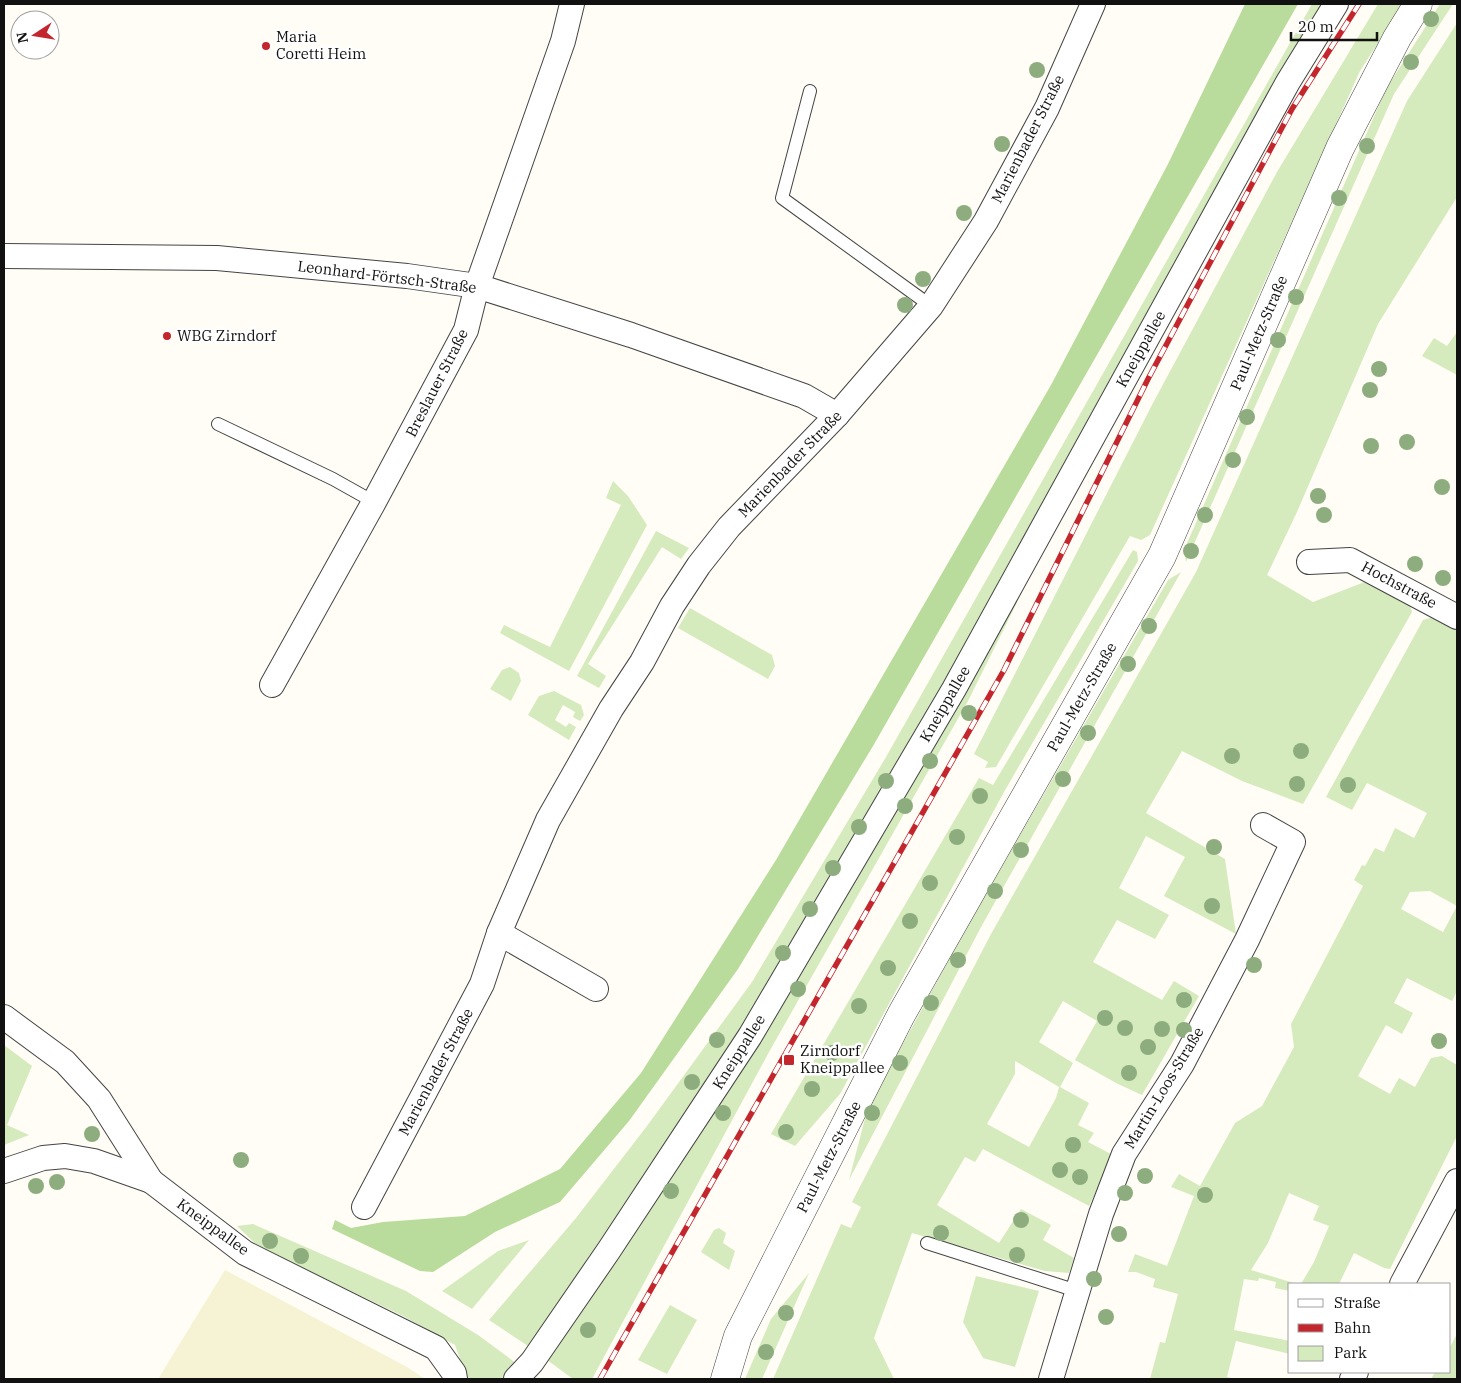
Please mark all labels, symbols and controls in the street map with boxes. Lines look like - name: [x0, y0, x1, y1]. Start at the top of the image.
- north arrow: [10, 10, 60, 60]
- scale bar: [1291, 10, 1377, 42]
- text: 20 m: [1298, 17, 1334, 36]
- place label: Maria Coretti Heim: [276, 27, 366, 63]
- text: N: [12, 30, 32, 45]
- marker: Maria Coretti Heim: [260, 40, 272, 52]
- street label: Marienbader Straße: [987, 71, 1068, 206]
- street label: Leonhard-Förtsch-Straße: [296, 256, 478, 297]
- street label: Paul-Metz-Straße: [1226, 273, 1291, 393]
- street label: Kneippallee: [1112, 307, 1169, 390]
- place label: WBG Zirndorf: [177, 326, 277, 345]
- street label: Breslauer Straße: [401, 326, 472, 440]
- marker: WBG Zirndorf: [161, 330, 173, 342]
- street label: Marienbader Straße: [734, 406, 846, 521]
- street label: Hochstraße: [1358, 557, 1440, 612]
- street label: Paul-Metz-Straße: [1043, 639, 1121, 755]
- street label: Kneippallee: [915, 662, 974, 745]
- street label: Marienbader Straße: [394, 1005, 477, 1139]
- street label: Kneippallee: [708, 1011, 769, 1093]
- street label: Martin-Loos-Straße: [1120, 1023, 1207, 1152]
- place label: Zirndorf Kneippallee: [800, 1041, 885, 1077]
- marker: Zirndorf Kneippallee: [782, 1053, 796, 1067]
- street label: Paul-Metz-Straße: [792, 1098, 865, 1216]
- street label: Kneippallee: [173, 1194, 253, 1259]
- legend: [1288, 1283, 1451, 1373]
- text: Straße: [1334, 1293, 1381, 1312]
- text: Bahn: [1334, 1318, 1372, 1337]
- text: Park: [1334, 1343, 1367, 1362]

